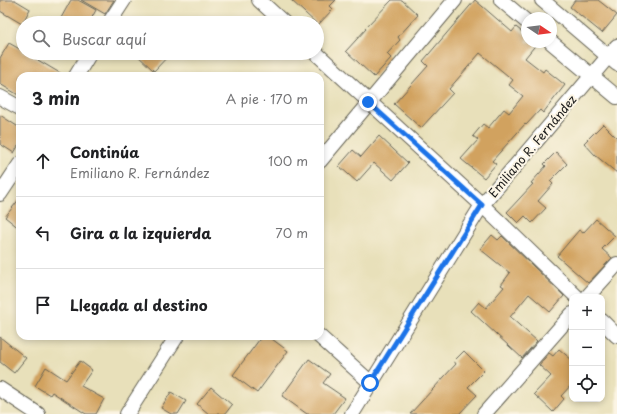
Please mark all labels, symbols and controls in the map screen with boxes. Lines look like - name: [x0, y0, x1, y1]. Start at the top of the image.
- north arrow: [521, 12, 557, 48]
- search box: [16, 16, 324, 60]
- icon: search: [30, 27, 52, 49]
- text: Buscar aquí: [62, 27, 146, 50]
- text: 3 min: [32, 85, 80, 111]
- text: A pie · 170 m: [226, 89, 308, 108]
- street label: Emiliano R. Fernández: [484, 91, 580, 201]
- route end: [359, 93, 377, 111]
- text: Continúa: [70, 140, 139, 163]
- icon: ahead: [32, 150, 54, 172]
- text: 100 m: [268, 151, 308, 170]
- text: Emiliano R. Fernández: [70, 163, 209, 182]
- text: Gira a la izquierda: [70, 221, 211, 244]
- icon: left: [32, 222, 54, 244]
- text: 70 m: [275, 223, 308, 242]
- text: Llegada al destino: [70, 293, 208, 316]
- icon: arrive: [32, 294, 54, 316]
- map controls: [569, 294, 605, 402]
- button: +: [569, 294, 605, 330]
- button: −: [569, 330, 605, 366]
- button: locate: [569, 366, 605, 402]
- route start: [361, 374, 379, 392]

